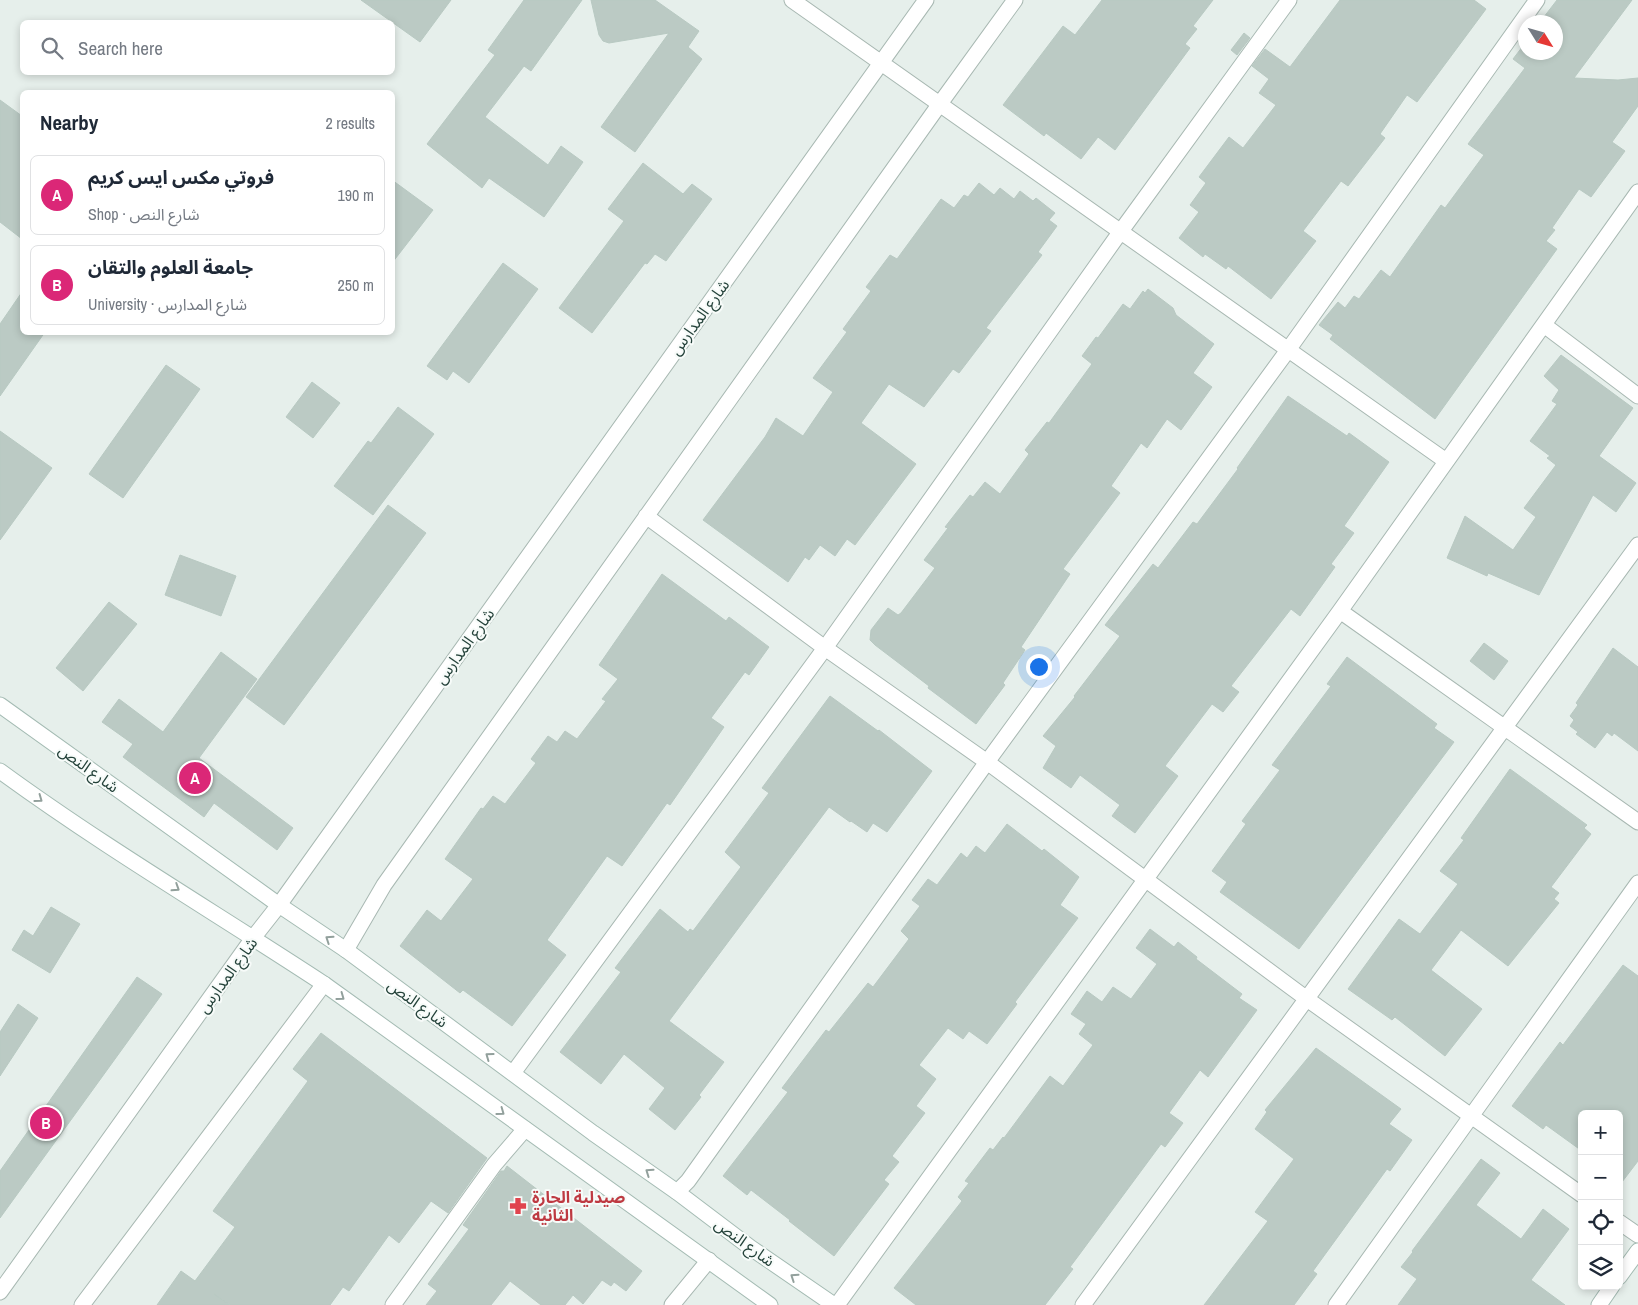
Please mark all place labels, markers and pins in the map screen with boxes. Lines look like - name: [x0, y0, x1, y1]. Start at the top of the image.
- pin: A: [179, 759, 211, 797]
- pin: B: [30, 1104, 62, 1142]
- place label: صيدلية الحارة الثانية: [532, 1186, 625, 1226]
- pharmacy icon: صيدلية الحارة الثانية: [508, 1196, 528, 1216]

